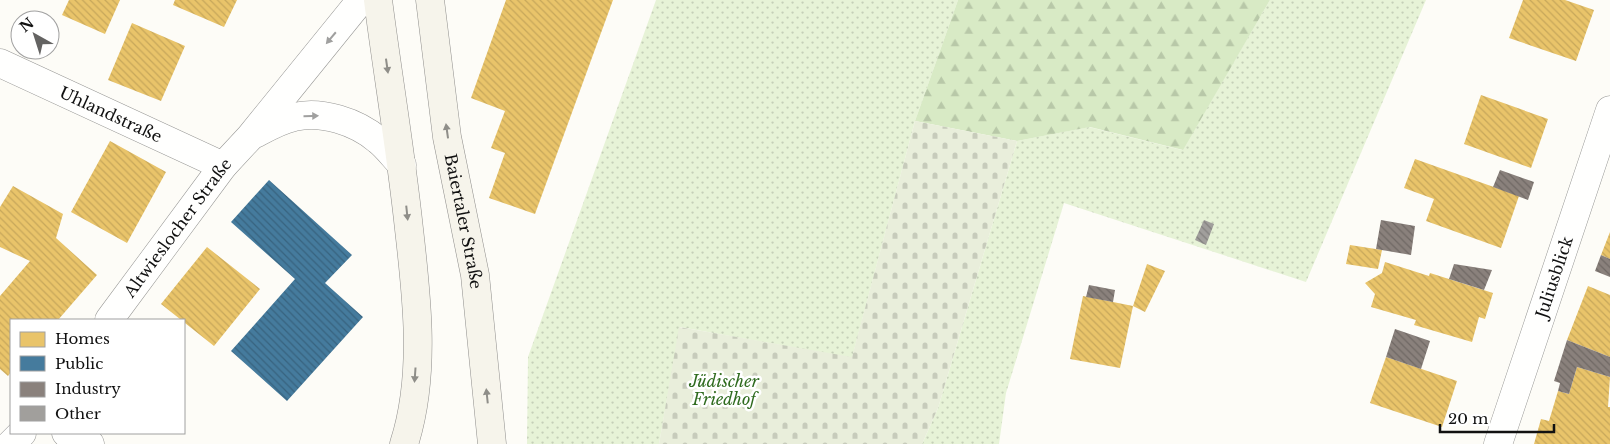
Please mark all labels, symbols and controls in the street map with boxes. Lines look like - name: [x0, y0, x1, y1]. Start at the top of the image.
- north arrow: [10, 10, 60, 60]
- text: N: [16, 14, 38, 36]
- one-way arrow: [325, 31, 336, 44]
- one-way arrow: [383, 58, 391, 74]
- street label: Uhlandstraße: [56, 82, 165, 146]
- one-way arrow: [303, 111, 319, 119]
- one-way arrow: [442, 123, 450, 139]
- street label: Baiertaler Straße: [441, 152, 486, 290]
- street label: Altwieslocher Straße: [119, 154, 235, 302]
- one-way arrow: [403, 206, 411, 222]
- street label: Juliusblick: [1530, 234, 1577, 322]
- legend: [10, 319, 185, 434]
- text: Homes: [55, 329, 110, 348]
- text: Public: [55, 354, 103, 373]
- one-way arrow: [411, 368, 419, 384]
- park label: Jüdischer Friedhof: [688, 371, 759, 409]
- text: Industry: [55, 379, 121, 398]
- one-way arrow: [483, 387, 491, 403]
- scale bar: [1440, 402, 1554, 434]
- text: Other: [55, 404, 102, 423]
- text: 20 m: [1448, 409, 1488, 428]

